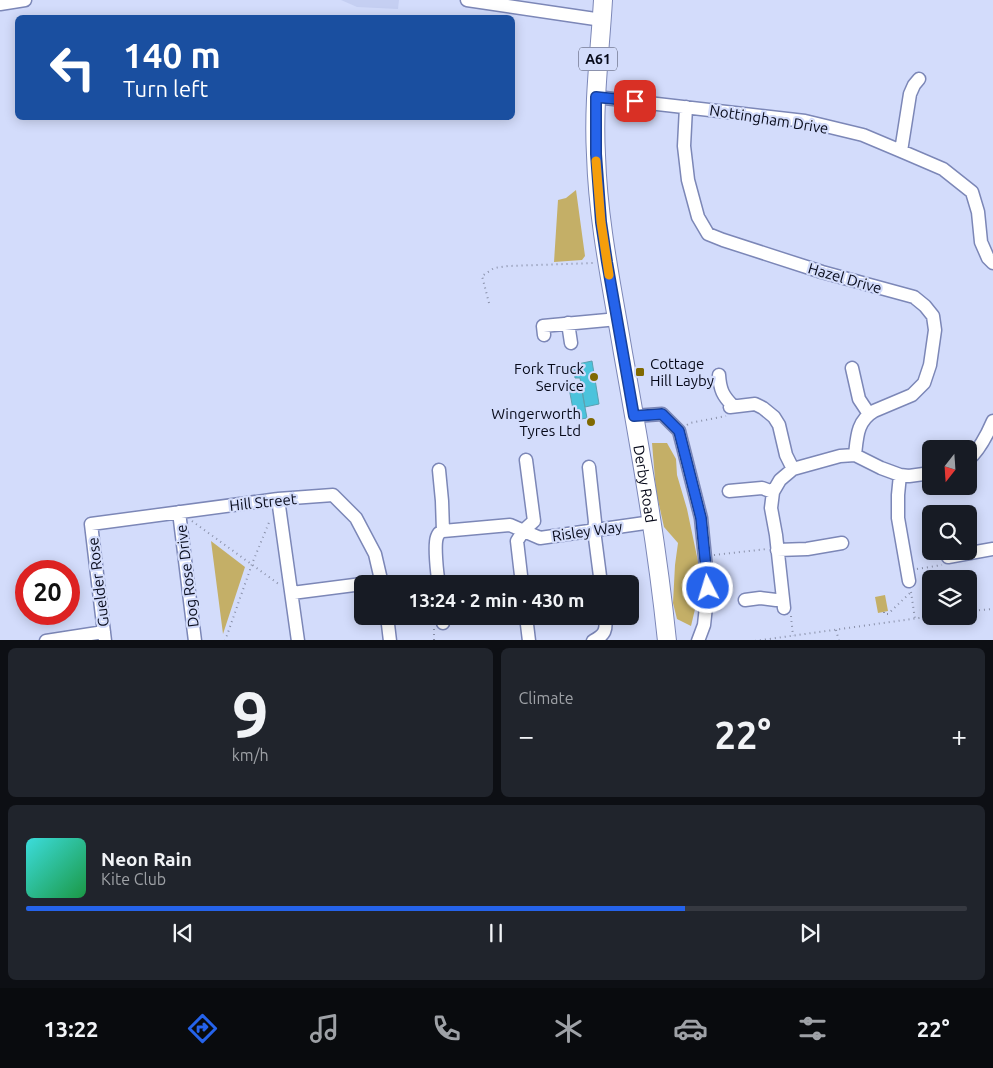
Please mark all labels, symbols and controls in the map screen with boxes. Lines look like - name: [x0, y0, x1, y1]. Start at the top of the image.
- icon: left: [40, 35, 105, 100]
- text: 140 m: [123, 35, 221, 75]
- road number: A61: [579, 48, 617, 70]
- text: Turn left: [123, 76, 208, 101]
- pin: [614, 80, 656, 122]
- icon: arrive: [621, 87, 649, 115]
- street label: Nottingham Drive: [708, 101, 830, 137]
- street label: Hazel Drive: [806, 259, 884, 297]
- place label: Cottage Hill Layby: [650, 355, 714, 389]
- place label: Fork Truck Service: [514, 360, 584, 394]
- marker: Cottage Hill Layby: [634, 366, 646, 378]
- marker: Fork Truck Service: [588, 371, 600, 383]
- place label: Wingerworth Tyres Ltd: [491, 405, 581, 439]
- marker: Wingerworth Tyres Ltd: [585, 416, 597, 428]
- north arrow: [922, 440, 978, 495]
- map controls: [922, 440, 977, 625]
- street label: Derby Road: [631, 444, 660, 524]
- street label: Hill Street: [229, 490, 297, 514]
- button: search: [922, 505, 977, 560]
- street label: Risley Way: [551, 518, 623, 544]
- street label: Dog Rose Drive: [172, 524, 202, 628]
- street label: Guelder Rose: [84, 536, 112, 628]
- speed limit sign: 20: [15, 560, 80, 625]
- position arrow: [681, 561, 733, 613]
- button: layers: [922, 570, 977, 625]
- text: 13:24 · 2 min · 430 m: [409, 589, 584, 611]
- text: 9: [232, 677, 269, 750]
- text: Climate: [519, 689, 574, 707]
- text: 22°: [715, 714, 771, 756]
- text: −: [519, 720, 534, 751]
- text: +: [951, 720, 967, 751]
- text: km/h: [232, 746, 269, 764]
- text: Neon Rain: [101, 848, 192, 870]
- text: Kite Club: [101, 870, 166, 888]
- icon: previous: [169, 919, 197, 947]
- icon: pause: [482, 919, 510, 947]
- icon: next: [796, 919, 824, 947]
- icon: directions: [185, 1011, 220, 1046]
- icon: music: [307, 1011, 342, 1046]
- icon: phone: [429, 1011, 464, 1046]
- icon: climate: [551, 1011, 586, 1046]
- icon: car: [673, 1011, 708, 1046]
- icon: filters: [795, 1011, 830, 1046]
- text: 13:22: [43, 1016, 99, 1041]
- text: 22°: [917, 1016, 949, 1041]

